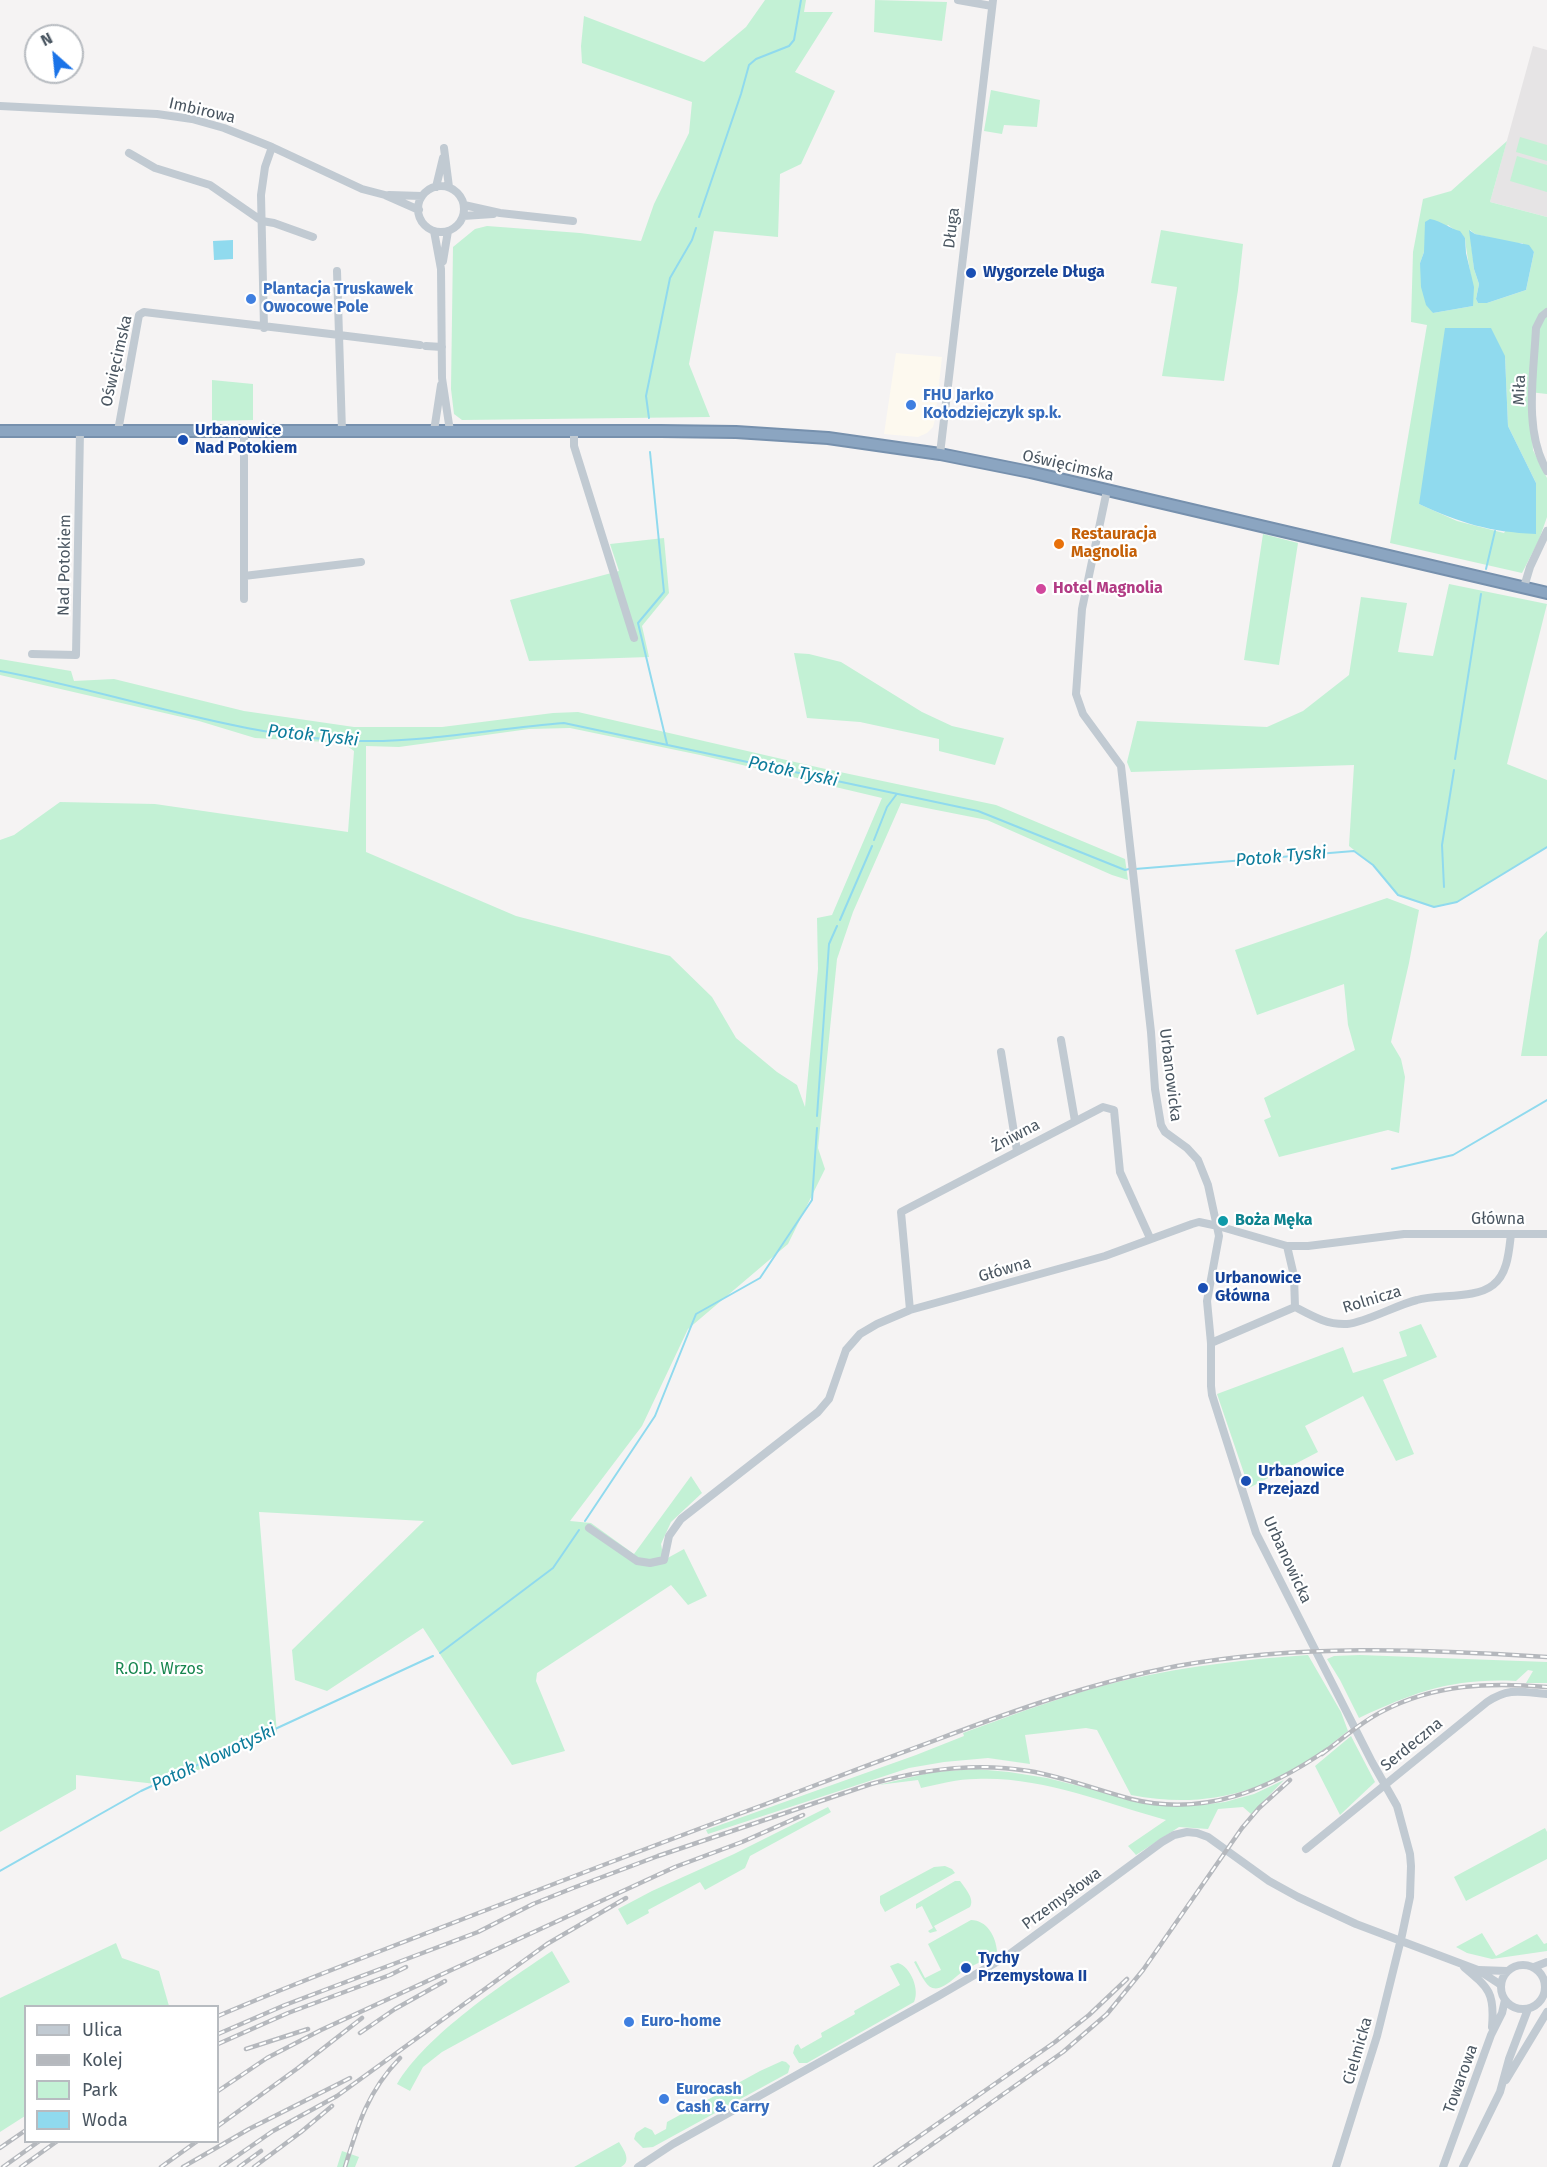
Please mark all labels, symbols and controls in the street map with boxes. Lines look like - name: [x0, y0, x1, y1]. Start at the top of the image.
- north arrow: [24, 24, 84, 84]
- text: N: [37, 28, 56, 50]
- street label: Imbirowa: [167, 94, 237, 128]
- street label: Długa: [940, 206, 964, 250]
- place label: Wygorzele Długa: [983, 263, 1105, 283]
- marker: Wygorzele Długa: [964, 266, 978, 280]
- place label: Plantacja Truskawek Owocowe Pole: [263, 280, 413, 318]
- marker: Plantacja Truskawek Owocowe Pole: [244, 292, 258, 306]
- street label: Oświęcimska: [97, 313, 137, 409]
- street label: Miła: [1510, 374, 1530, 406]
- place label: FHU Jarko Kołodziejczyk sp.k.: [923, 386, 1061, 424]
- marker: FHU Jarko Kołodziejczyk sp.k.: [904, 398, 918, 412]
- place label: Urbanowice Nad Potokiem: [195, 421, 297, 459]
- marker: Urbanowice Nad Potokiem: [176, 433, 190, 447]
- street label: Oświęcimska: [1020, 446, 1116, 486]
- street label: Nad Potokiem: [55, 514, 75, 616]
- place label: Restauracja Magnolia: [1071, 525, 1157, 563]
- marker: Restauracja Magnolia: [1052, 537, 1066, 551]
- place label: Hotel Magnolia: [1053, 579, 1163, 599]
- marker: Hotel Magnolia: [1034, 582, 1048, 596]
- water label: Potok Tyski: [266, 720, 360, 752]
- water label: Potok Tyski: [746, 752, 840, 792]
- water label: Potok Tyski: [1235, 842, 1327, 872]
- street label: Urbanowicka: [1155, 1027, 1185, 1123]
- street label: Żniwna: [989, 1115, 1043, 1157]
- street label: Główna: [1471, 1210, 1525, 1230]
- place label: Boża Męka: [1235, 1211, 1313, 1231]
- marker: Boża Męka: [1216, 1214, 1230, 1228]
- street label: Główna: [976, 1253, 1034, 1287]
- place label: Urbanowice Główna: [1215, 1269, 1301, 1307]
- marker: Urbanowice Główna: [1196, 1281, 1210, 1295]
- street label: Rolnicza: [1340, 1282, 1404, 1318]
- place label: Urbanowice Przejazd: [1258, 1462, 1344, 1500]
- marker: Urbanowice Przejazd: [1239, 1474, 1253, 1488]
- street label: Urbanowicka: [1258, 1513, 1316, 1607]
- park label: R.O.D. Wrzos: [115, 1660, 203, 1680]
- street label: Serdeczna: [1377, 1714, 1447, 1776]
- water label: Potok Nowotyski: [148, 1720, 280, 1796]
- street label: Przemysłowa: [1019, 1864, 1105, 1934]
- place label: Tychy Przemysłowa II: [978, 1949, 1087, 1987]
- marker: Tychy Przemysłowa II: [959, 1961, 973, 1975]
- legend: [24, 2005, 219, 2143]
- place label: Euro-home: [641, 2012, 721, 2032]
- marker: Euro-home: [622, 2015, 636, 2029]
- street label: Cielmicka: [1339, 2015, 1377, 2087]
- text: Ulica: [82, 2019, 122, 2041]
- street label: Towarowa: [1440, 2042, 1482, 2116]
- text: Kolej: [82, 2049, 123, 2071]
- text: Park: [82, 2079, 117, 2101]
- place label: Eurocash Cash & Carry: [676, 2080, 769, 2118]
- marker: Eurocash Cash & Carry: [657, 2092, 671, 2106]
- text: Woda: [82, 2109, 128, 2131]

